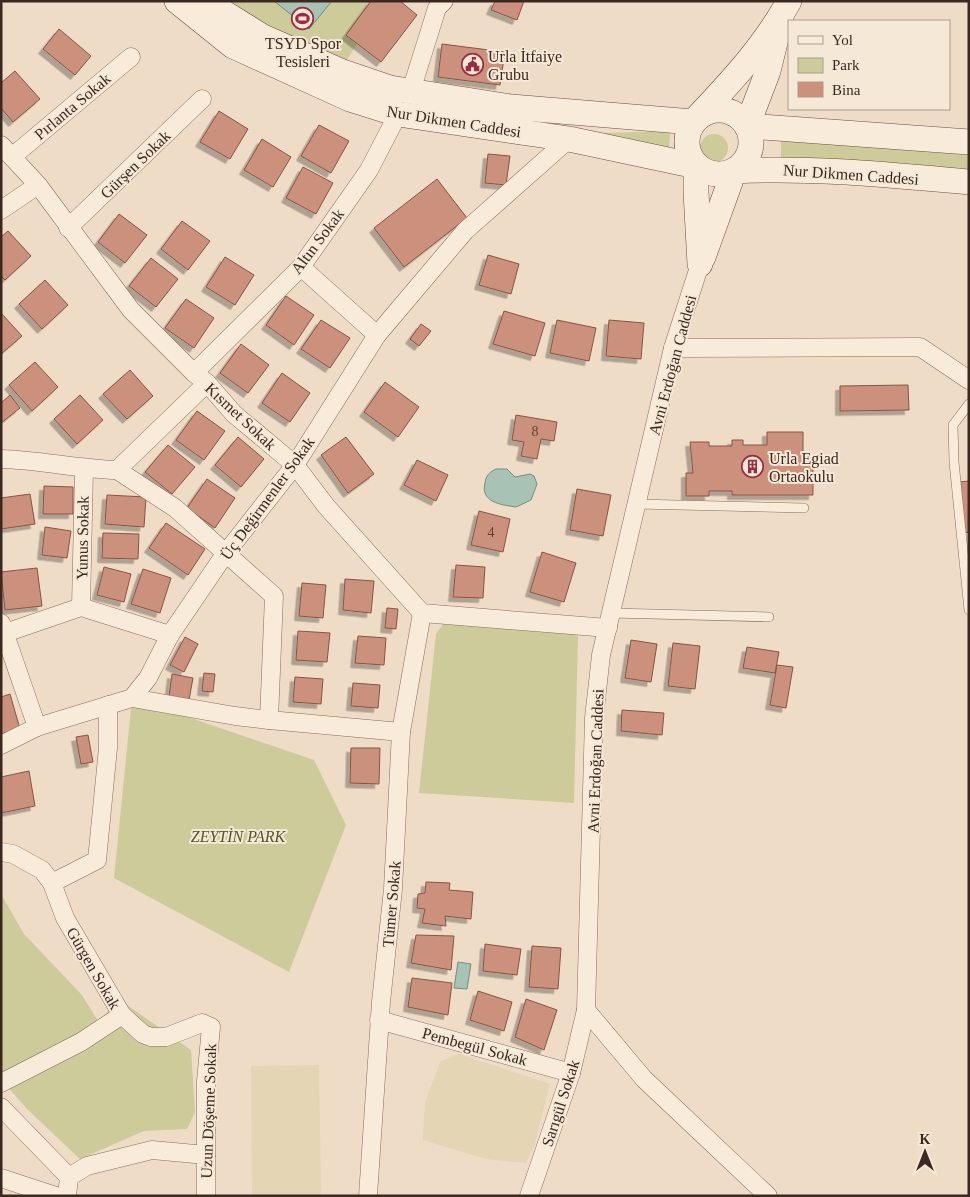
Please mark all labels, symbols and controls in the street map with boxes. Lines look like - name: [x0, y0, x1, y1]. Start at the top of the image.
- sports icon: TSYD Spor Tesisleri: [291, 7, 315, 31]
- legend: [788, 20, 950, 110]
- text: Yol: [832, 32, 853, 48]
- place label: TSYD Spor Tesisleri: [265, 35, 342, 70]
- place label: Urla İtfaiye Grubu: [488, 48, 562, 83]
- public building icon: Urla İtfaiye Grubu: [460, 53, 484, 77]
- text: Park: [832, 57, 860, 73]
- street label: Pırlanta Sokak: [31, 70, 114, 143]
- text: Bina: [832, 82, 861, 98]
- street label: Nur Dikmen Caddesi: [385, 102, 523, 141]
- street label: Gürşen Sokak: [97, 127, 174, 203]
- street label: Nur Dikmen Caddesi: [783, 161, 920, 188]
- street label: Altın Sokak: [287, 205, 347, 277]
- street label: Avni Erdoğan Caddesi: [646, 293, 701, 437]
- street label: Kısmet Sokak: [202, 379, 279, 453]
- house number: 8: [532, 424, 539, 439]
- street label: Üç Değirmenler Sokak: [217, 434, 318, 564]
- place label: Urla Egiad Ortaokulu: [769, 450, 839, 485]
- building icon: Urla Egiad Ortaokulu: [741, 455, 765, 479]
- street label: Yunus Sokak: [73, 496, 92, 580]
- house number: 4: [488, 525, 495, 540]
- street label: Avni Erdoğan Caddesi: [584, 688, 608, 834]
- park label: ZEYTİN PARK: [191, 828, 287, 845]
- street label: Tümer Sokak: [379, 860, 404, 948]
- street label: Gürgen Sokak: [62, 924, 124, 1013]
- street label: Pembegül Sokak: [420, 1024, 529, 1070]
- street label: Uzun Döşeme Sokak: [198, 1043, 220, 1179]
- street label: Sarıgül Sokak: [538, 1058, 583, 1149]
- north arrow: [900, 1127, 950, 1177]
- text: K: [920, 1132, 931, 1147]

